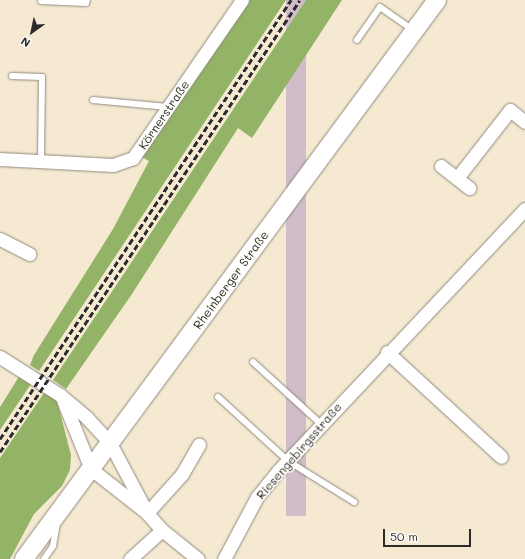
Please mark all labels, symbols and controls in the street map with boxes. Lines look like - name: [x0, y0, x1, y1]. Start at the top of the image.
- north arrow: [12, 12, 52, 52]
- text: N: [18, 34, 33, 51]
- street label: Körnerstraße: [136, 78, 192, 152]
- street label: Rheinberger Straße: [190, 228, 272, 332]
- street label: Riesengebirgsstraße: [253, 400, 345, 502]
- scale bar: [385, 521, 473, 547]
- text: 50 m: [390, 528, 418, 544]

